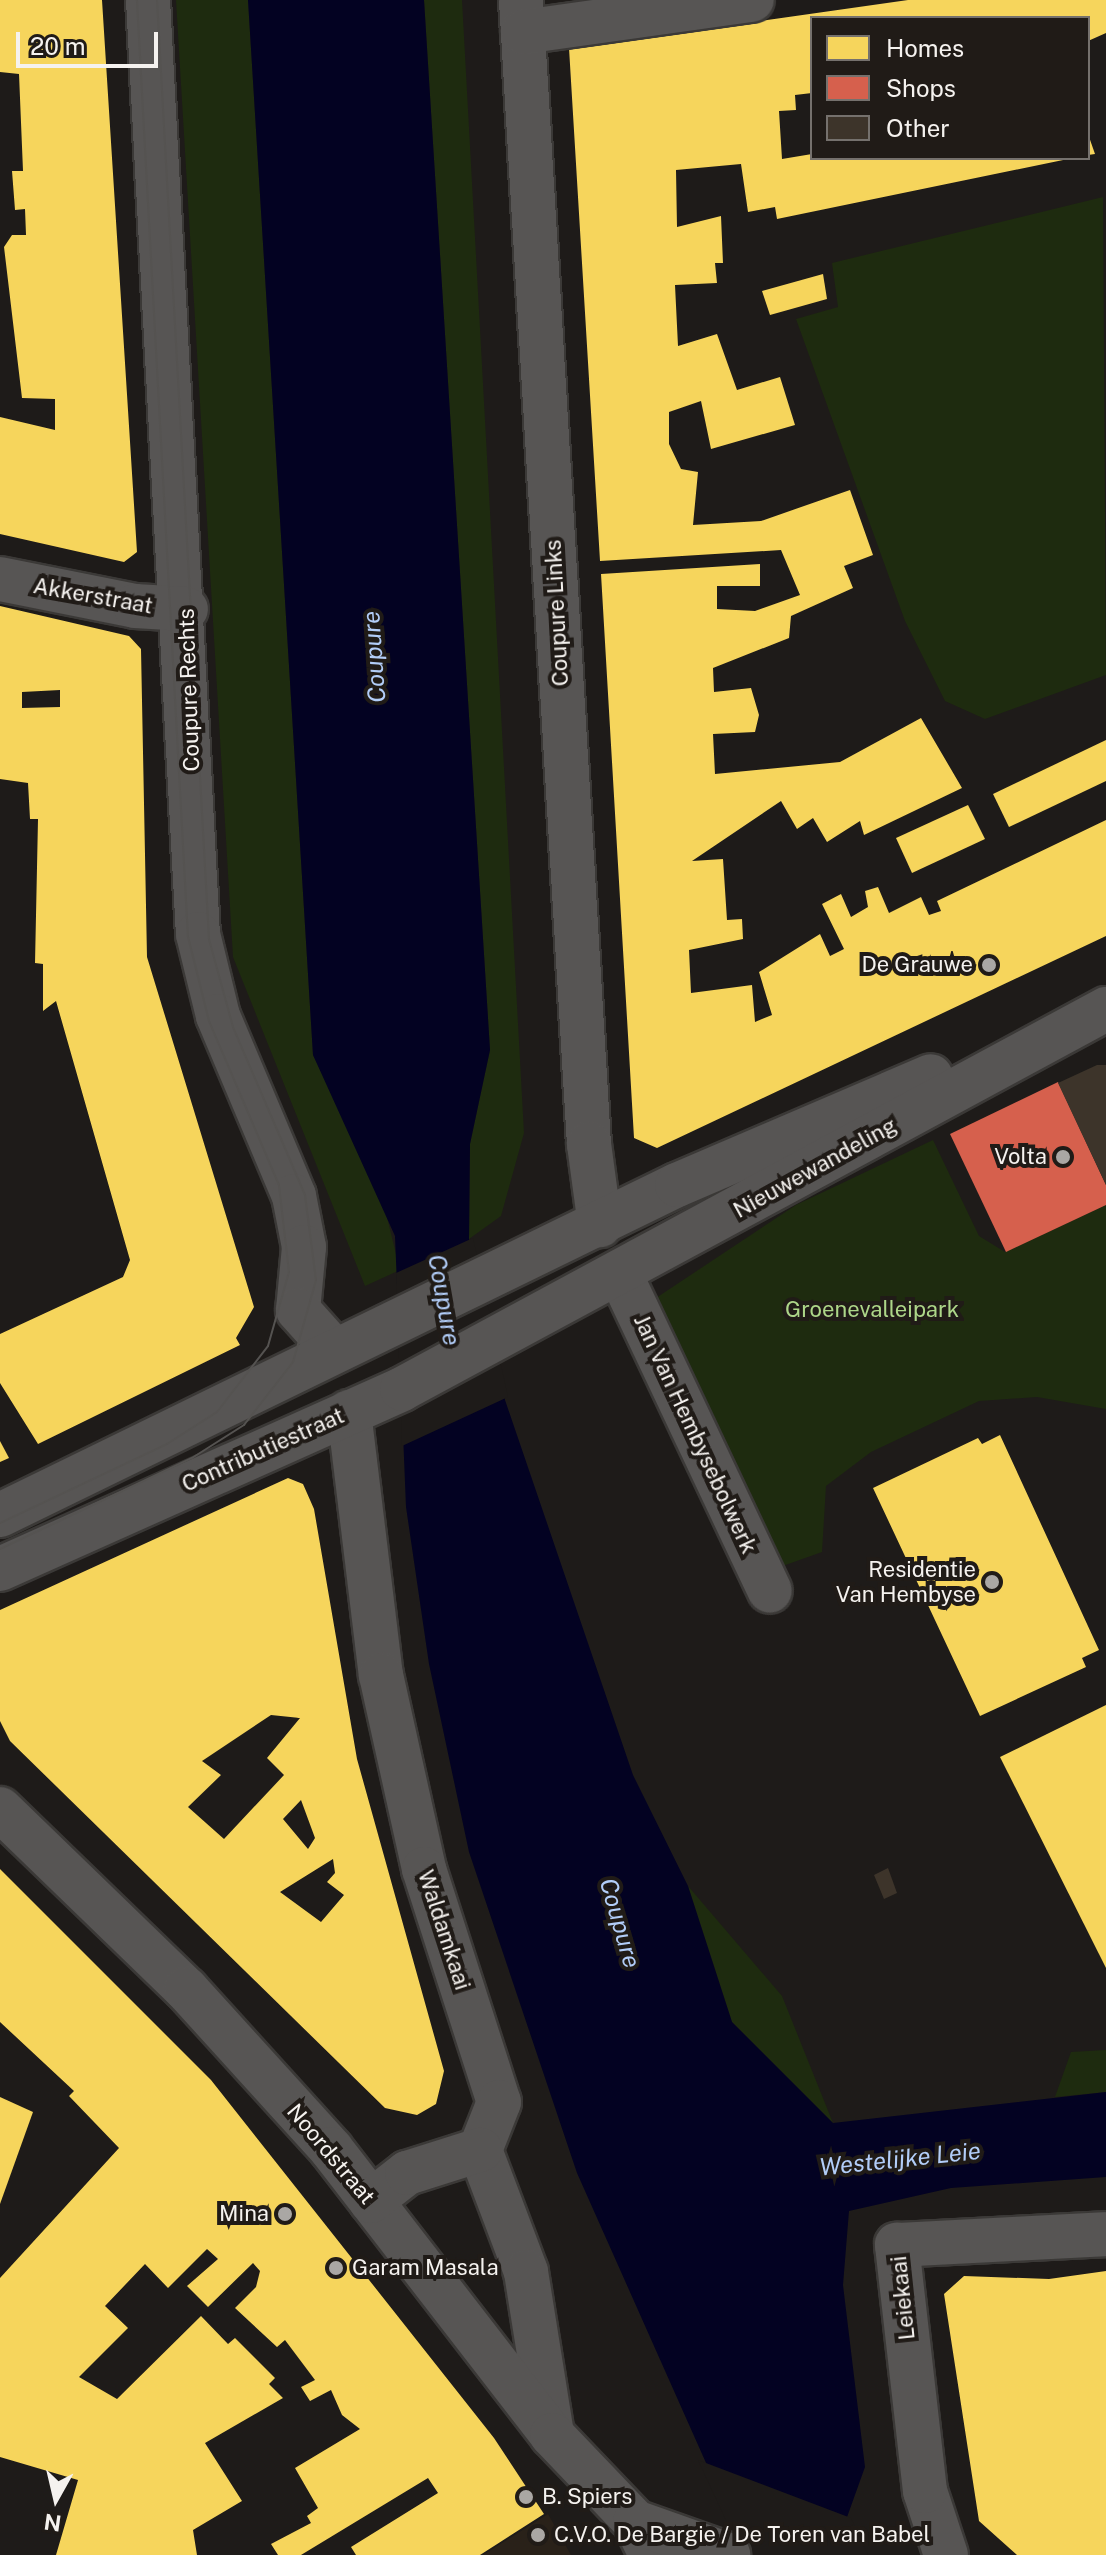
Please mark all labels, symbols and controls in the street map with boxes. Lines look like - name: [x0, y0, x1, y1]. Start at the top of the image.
- scale bar: [20, 16, 162, 66]
- legend: [810, 16, 1090, 160]
- text: 20 m: [30, 32, 86, 60]
- text: Homes: [886, 34, 964, 62]
- text: Shops: [886, 74, 956, 102]
- text: Other: [886, 114, 950, 142]
- street label: Coupure Links: [540, 539, 574, 687]
- street label: Akkerstraat: [31, 573, 155, 619]
- street label: Coupure Rechts: [173, 608, 205, 772]
- water label: Coupure: [356, 610, 392, 704]
- place label: De Grauwe: [861, 952, 973, 978]
- marker: De Grauwe: [980, 956, 998, 974]
- street label: Nieuwewandeling: [729, 1112, 901, 1224]
- place label: Volta: [994, 1144, 1047, 1170]
- marker: Volta: [1054, 1148, 1072, 1166]
- water label: Coupure: [422, 1252, 466, 1348]
- park label: Groenevalleipark: [785, 1297, 959, 1323]
- street label: Jan Van Hembysebolwerk: [628, 1310, 762, 1558]
- street label: Contributiestraat: [178, 1402, 348, 1498]
- place label: Residentie Van Hembyse: [836, 1556, 976, 1608]
- marker: Residentie Van Hembyse: [983, 1573, 1001, 1591]
- street label: Waldamkaai: [412, 1867, 476, 1993]
- water label: Coupure: [593, 1875, 647, 1971]
- street label: Noordstraat: [281, 2098, 381, 2210]
- water label: Westelijke Leie: [818, 2136, 982, 2182]
- place label: Mina: [219, 2201, 269, 2227]
- marker: Mina: [276, 2205, 294, 2223]
- place label: Garam Masala: [352, 2255, 499, 2281]
- street label: Leiekaai: [885, 2255, 921, 2341]
- marker: Garam Masala: [327, 2259, 345, 2277]
- north arrow: [16, 2459, 96, 2539]
- place label: B. Spiers: [542, 2484, 632, 2510]
- marker: B. Spiers: [517, 2488, 535, 2506]
- text: N: [42, 2509, 63, 2537]
- place label: C.V.O. De Bargie / De Toren van Babel: [554, 2522, 931, 2548]
- marker: C.V.O. De Bargie / De Toren van Babel: [529, 2526, 547, 2544]

